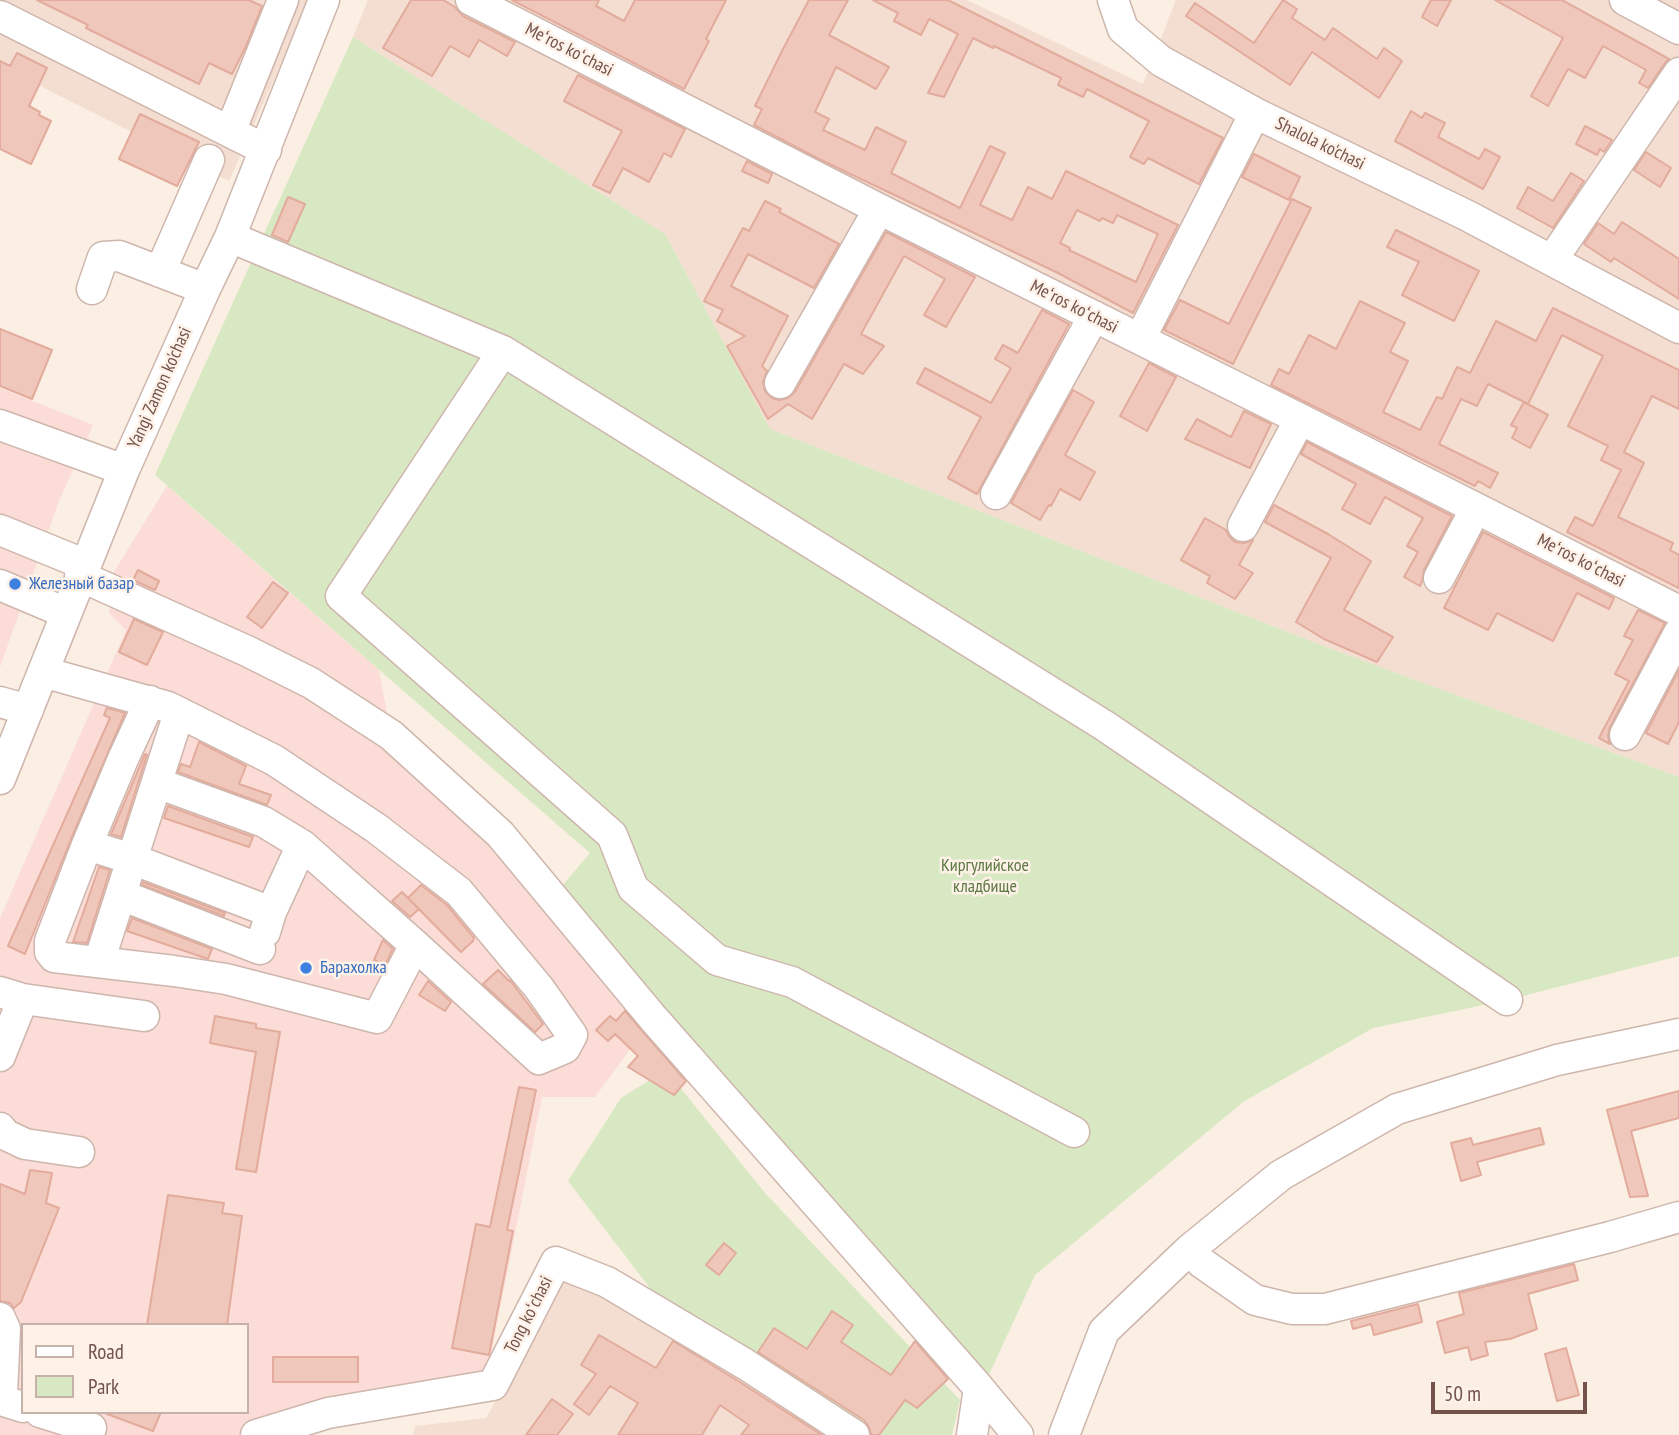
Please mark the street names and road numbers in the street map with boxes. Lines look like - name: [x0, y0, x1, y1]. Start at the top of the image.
- street label: Meʻros koʻchasi: [522, 19, 616, 81]
- street label: Shalola ko'chasi: [1272, 113, 1368, 175]
- street label: Meʻros koʻchasi: [1027, 276, 1121, 338]
- street label: Yangi Zamon ko'chasi: [124, 324, 196, 452]
- street label: Meʻros koʻchasi: [1534, 530, 1628, 592]
- street label: Tong koʻchasi: [500, 1273, 558, 1357]

